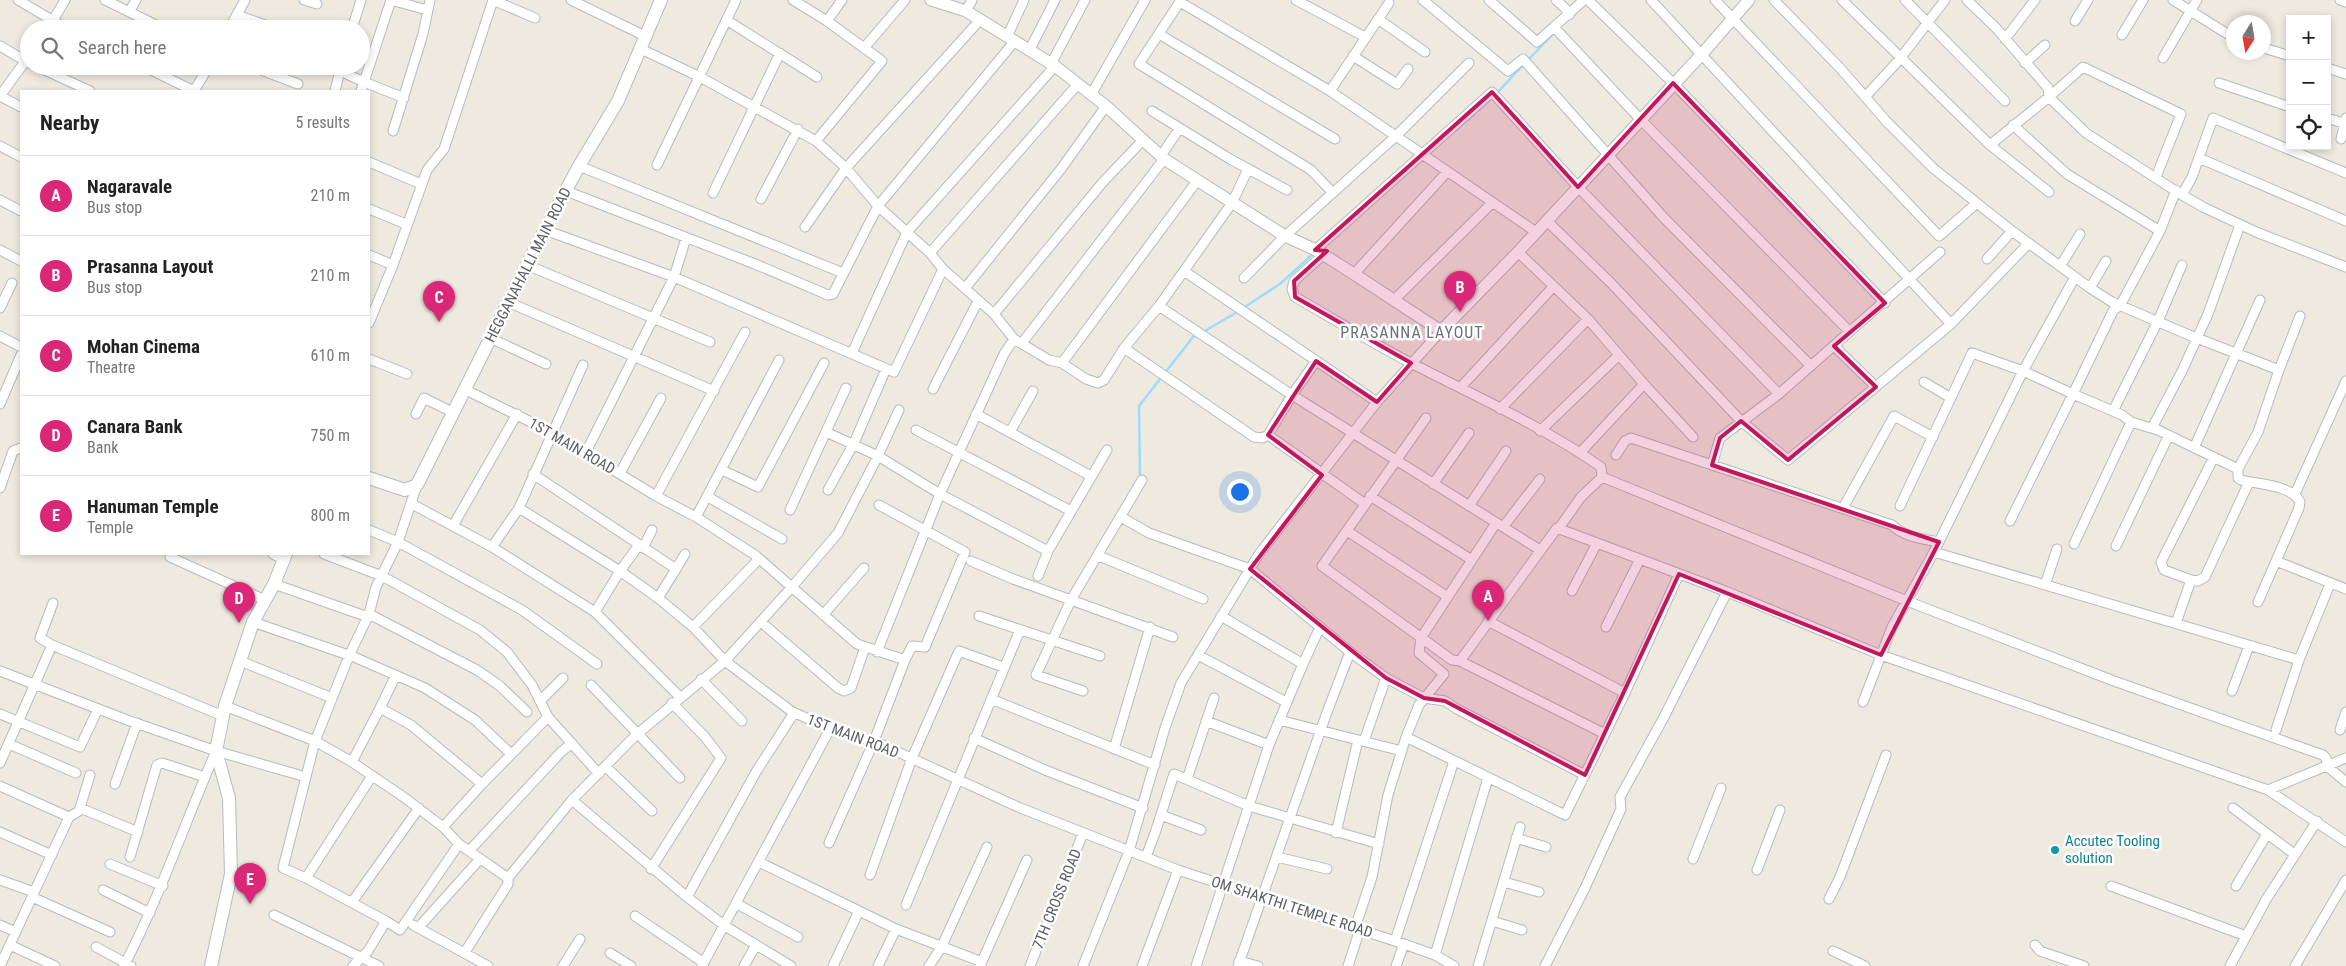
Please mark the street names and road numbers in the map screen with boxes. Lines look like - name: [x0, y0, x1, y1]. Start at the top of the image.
- street label: HEGGANAHALLI MAIN ROAD: [481, 185, 575, 345]
- street label: 1ST MAIN ROAD: [526, 414, 618, 478]
- street label: 1ST MAIN ROAD: [805, 710, 901, 762]
- street label: 7TH CROSS ROAD: [1029, 846, 1085, 952]
- street label: OM SHAKTHI TEMPLE ROAD: [1209, 872, 1375, 942]

